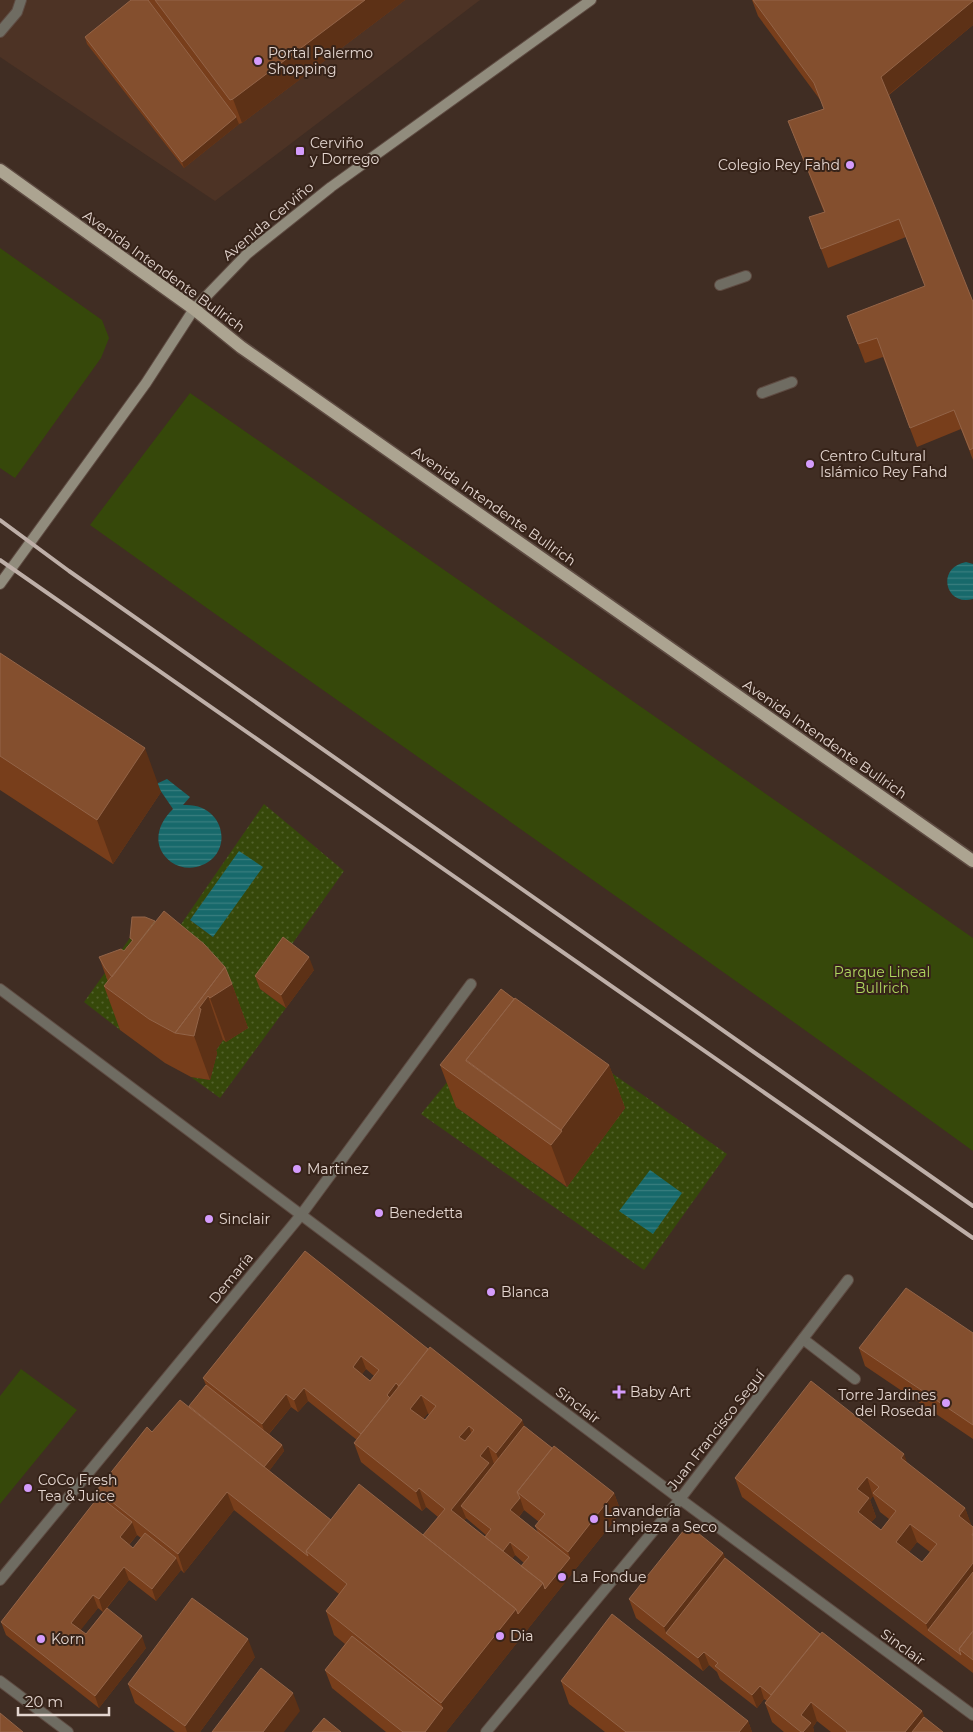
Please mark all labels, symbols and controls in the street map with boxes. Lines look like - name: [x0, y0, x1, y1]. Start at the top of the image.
- place label: Portal Palermo Shopping: [268, 44, 373, 78]
- marker: Portal Palermo Shopping: [252, 55, 264, 67]
- place label: Cerviño y Dorrego: [309, 134, 380, 168]
- marker: Cerviño y Dorrego: [294, 145, 306, 157]
- place label: Colegio Rey Fahd: [718, 156, 840, 174]
- marker: Colegio Rey Fahd: [844, 159, 856, 171]
- street label: Avenida Cerviño: [219, 177, 317, 264]
- street label: Avenida Intendente Bullrich: [79, 206, 249, 336]
- street label: Avenida Intendente Bullrich: [408, 442, 580, 570]
- place label: Centro Cultural Islámico Rey Fahd: [820, 447, 947, 481]
- marker: Centro Cultural Islámico Rey Fahd: [804, 458, 816, 470]
- street label: Avenida Intendente Bullrich: [739, 675, 911, 803]
- park label: Parque Lineal Bullrich: [834, 963, 930, 997]
- place label: Martinez: [307, 1160, 369, 1178]
- marker: Martinez: [291, 1163, 303, 1175]
- place label: Benedetta: [389, 1204, 463, 1222]
- marker: Benedetta: [373, 1207, 385, 1219]
- place label: Sinclair: [219, 1210, 270, 1228]
- marker: Sinclair: [203, 1213, 215, 1225]
- street label: Demaría: [205, 1249, 257, 1307]
- place label: Blanca: [501, 1283, 549, 1301]
- marker: Blanca: [485, 1286, 497, 1298]
- street label: Juan Francisco Seguí: [663, 1365, 769, 1495]
- street label: Sinclair: [552, 1382, 604, 1428]
- place label: Baby Art: [630, 1383, 691, 1401]
- marker: Baby Art: [612, 1385, 626, 1399]
- place label: Torre Jardines del Rosedal: [838, 1386, 936, 1420]
- marker: Torre Jardines del Rosedal: [940, 1397, 952, 1409]
- place label: CoCo Fresh Tea & Juice: [38, 1471, 117, 1505]
- marker: CoCo Fresh Tea & Juice: [22, 1482, 34, 1494]
- place label: Lavandería Limpieza a Seco: [604, 1502, 717, 1536]
- marker: Lavandería Limpieza a Seco: [588, 1513, 600, 1525]
- place label: La Fondue: [572, 1568, 646, 1586]
- marker: La Fondue: [556, 1571, 568, 1583]
- street label: Sinclair: [877, 1625, 929, 1669]
- place label: Dia: [510, 1627, 534, 1645]
- place label: Korn: [51, 1630, 84, 1648]
- marker: Dia: [494, 1630, 506, 1642]
- marker: Korn: [35, 1633, 47, 1645]
- scale bar: [18, 1684, 109, 1716]
- text: 20 m: [25, 1692, 63, 1711]

